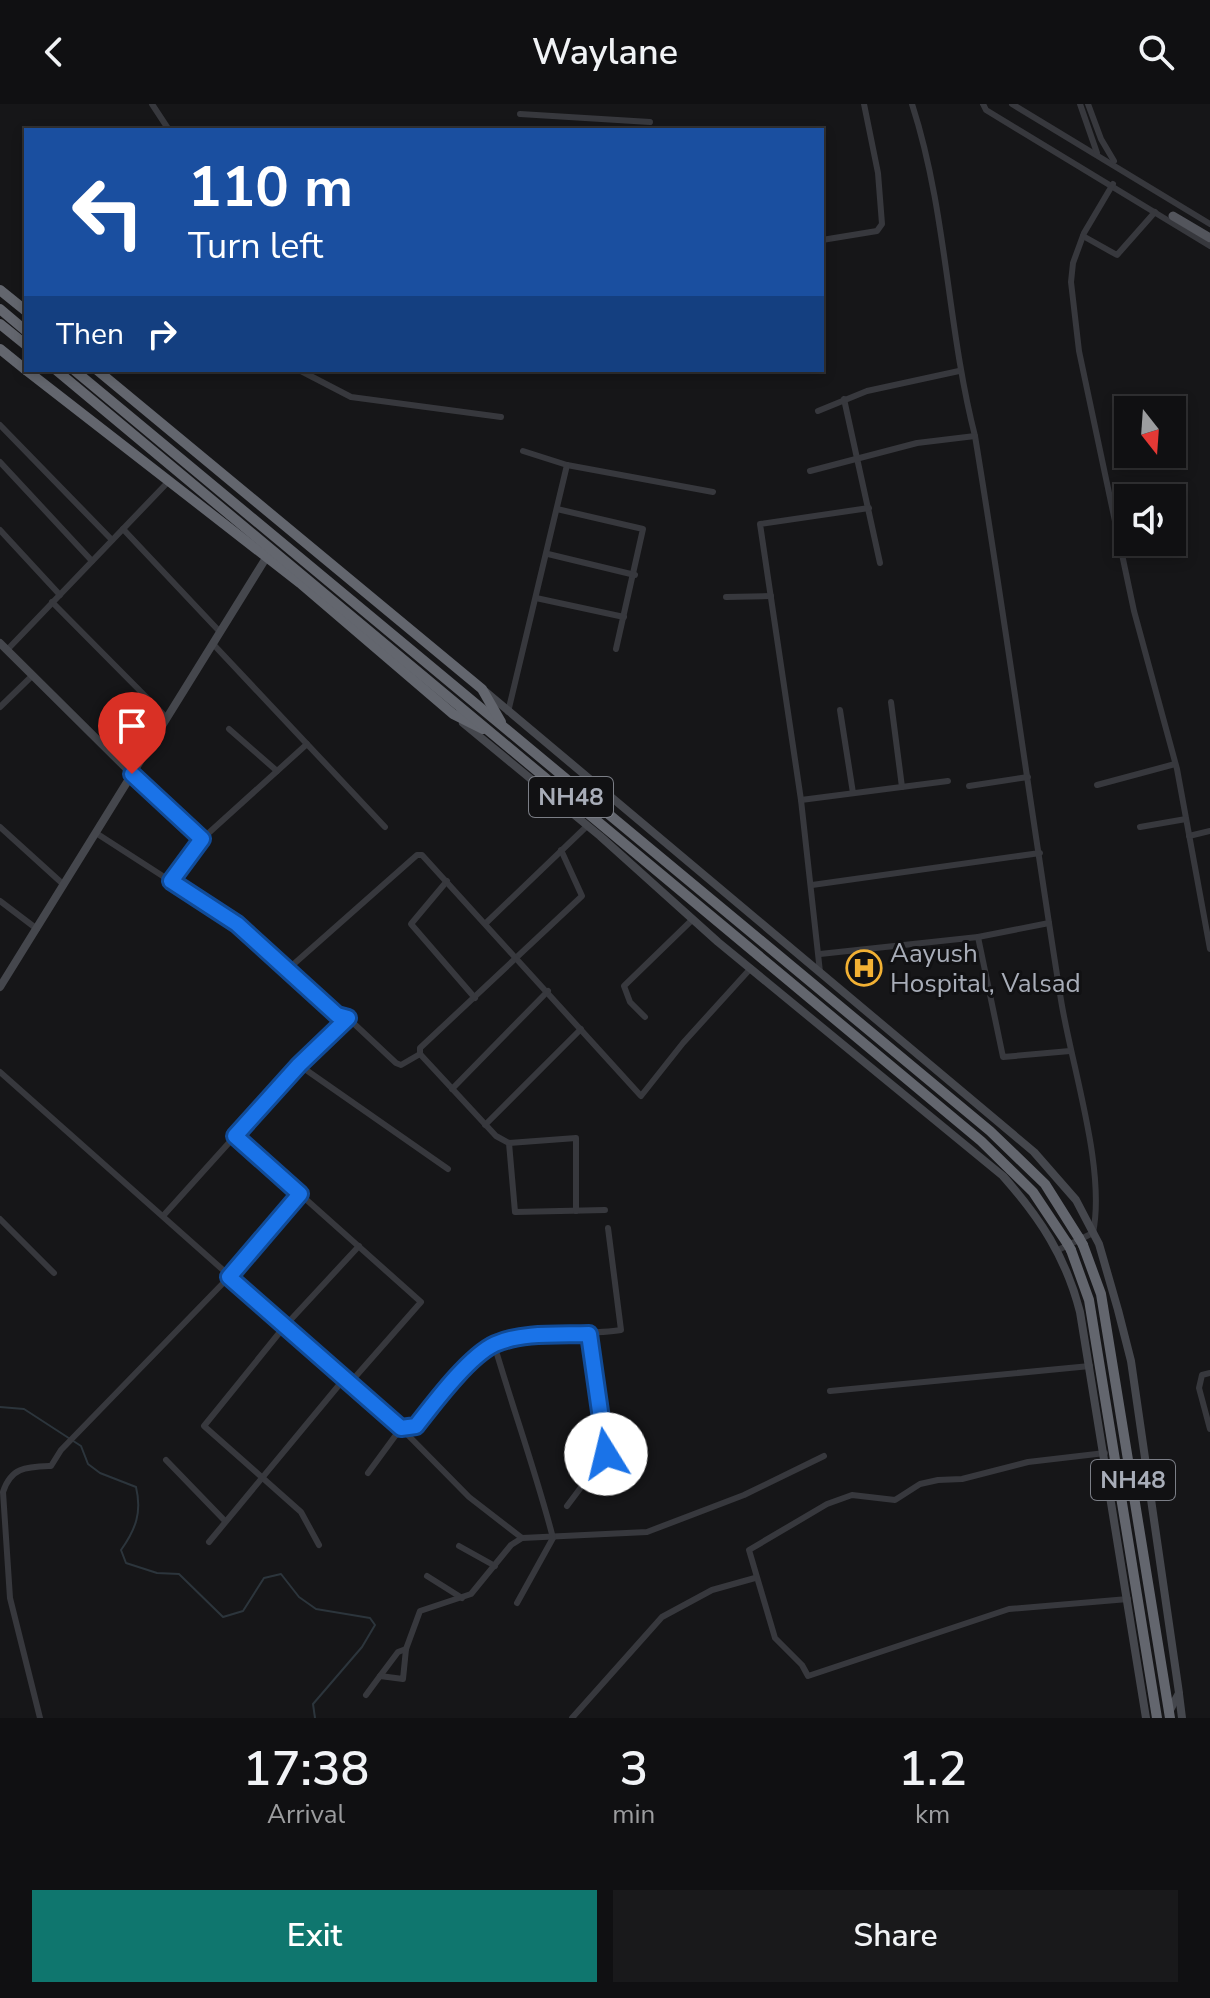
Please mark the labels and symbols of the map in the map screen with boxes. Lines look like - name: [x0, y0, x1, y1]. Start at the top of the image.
- north arrow: [1114, 396, 1186, 468]
- pin: [98, 692, 166, 774]
- road number: NH48: [529, 777, 613, 817]
- place label: Aayush Hospital, Valsad: [890, 936, 1081, 1001]
- hospital icon: Aayush Hospital, Valsad: [845, 949, 883, 987]
- position arrow: [564, 1412, 648, 1496]
- road number: NH48: [1091, 1460, 1175, 1500]

